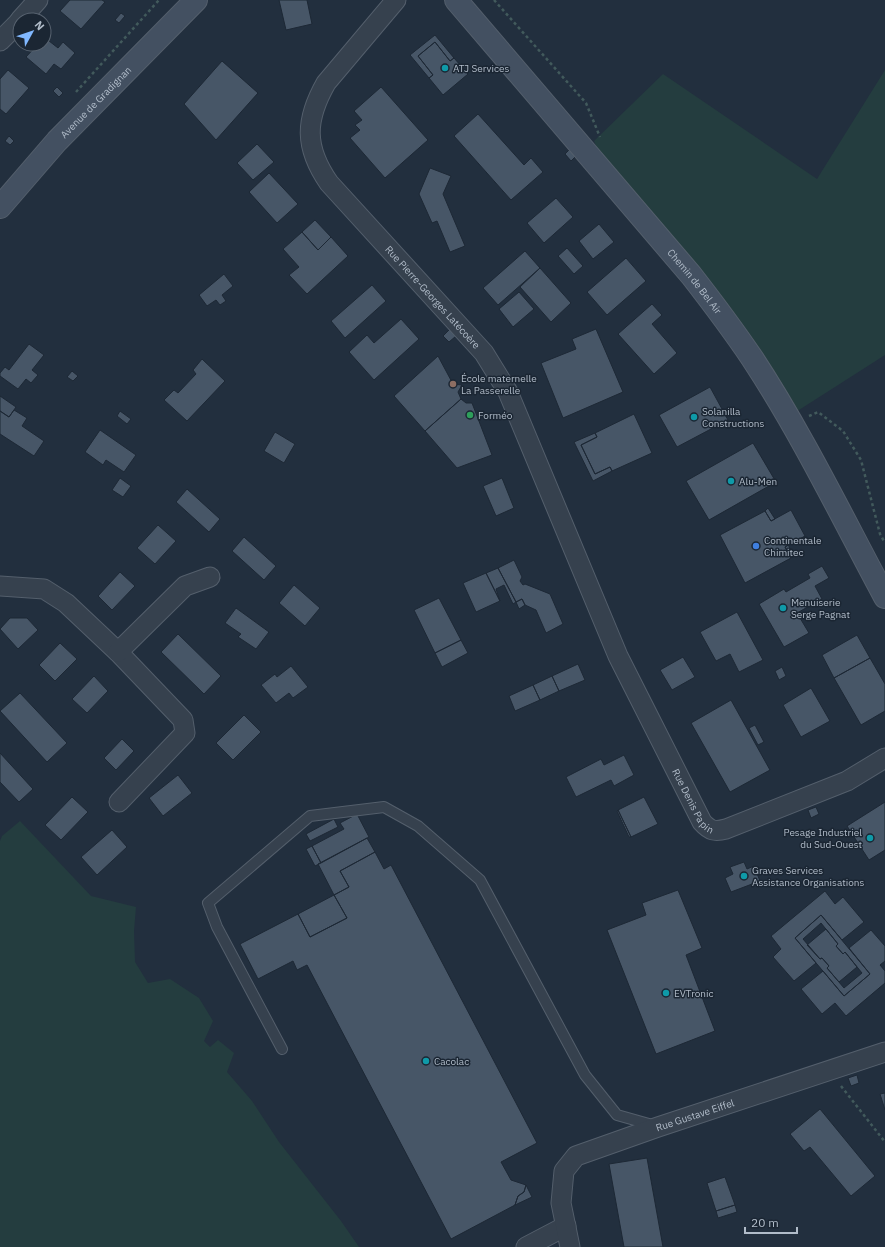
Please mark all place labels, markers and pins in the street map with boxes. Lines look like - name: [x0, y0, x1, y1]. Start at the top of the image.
- place label: ATJ Services: [453, 62, 509, 75]
- marker: ATJ Services: [440, 63, 450, 73]
- place label: École maternelle La Passerelle: [461, 372, 537, 397]
- marker: École maternelle La Passerelle: [448, 379, 458, 389]
- place label: Solanilla Constructions: [702, 405, 764, 430]
- place label: Forméo: [478, 409, 513, 422]
- marker: Forméo: [465, 410, 475, 420]
- marker: Solanilla Constructions: [689, 412, 699, 422]
- place label: Alu-Men: [739, 475, 777, 488]
- marker: Alu-Men: [726, 476, 736, 486]
- place label: Continentale Chimitec: [764, 534, 822, 559]
- marker: Continentale Chimitec: [751, 541, 761, 551]
- place label: Menuiserie Serge Pagnat: [791, 596, 850, 621]
- marker: Menuiserie Serge Pagnat: [778, 603, 788, 613]
- place label: Pesage Industriel du Sud-Ouest: [784, 826, 862, 851]
- marker: Pesage Industriel du Sud-Ouest: [865, 833, 875, 843]
- place label: Graves Services Assistance Organisations: [752, 864, 865, 889]
- marker: Graves Services Assistance Organisations: [739, 871, 749, 881]
- place label: EVTronic: [674, 987, 714, 1000]
- marker: EVTronic: [661, 988, 671, 998]
- place label: Cacolac: [434, 1055, 469, 1068]
- marker: Cacolac: [421, 1056, 431, 1066]

